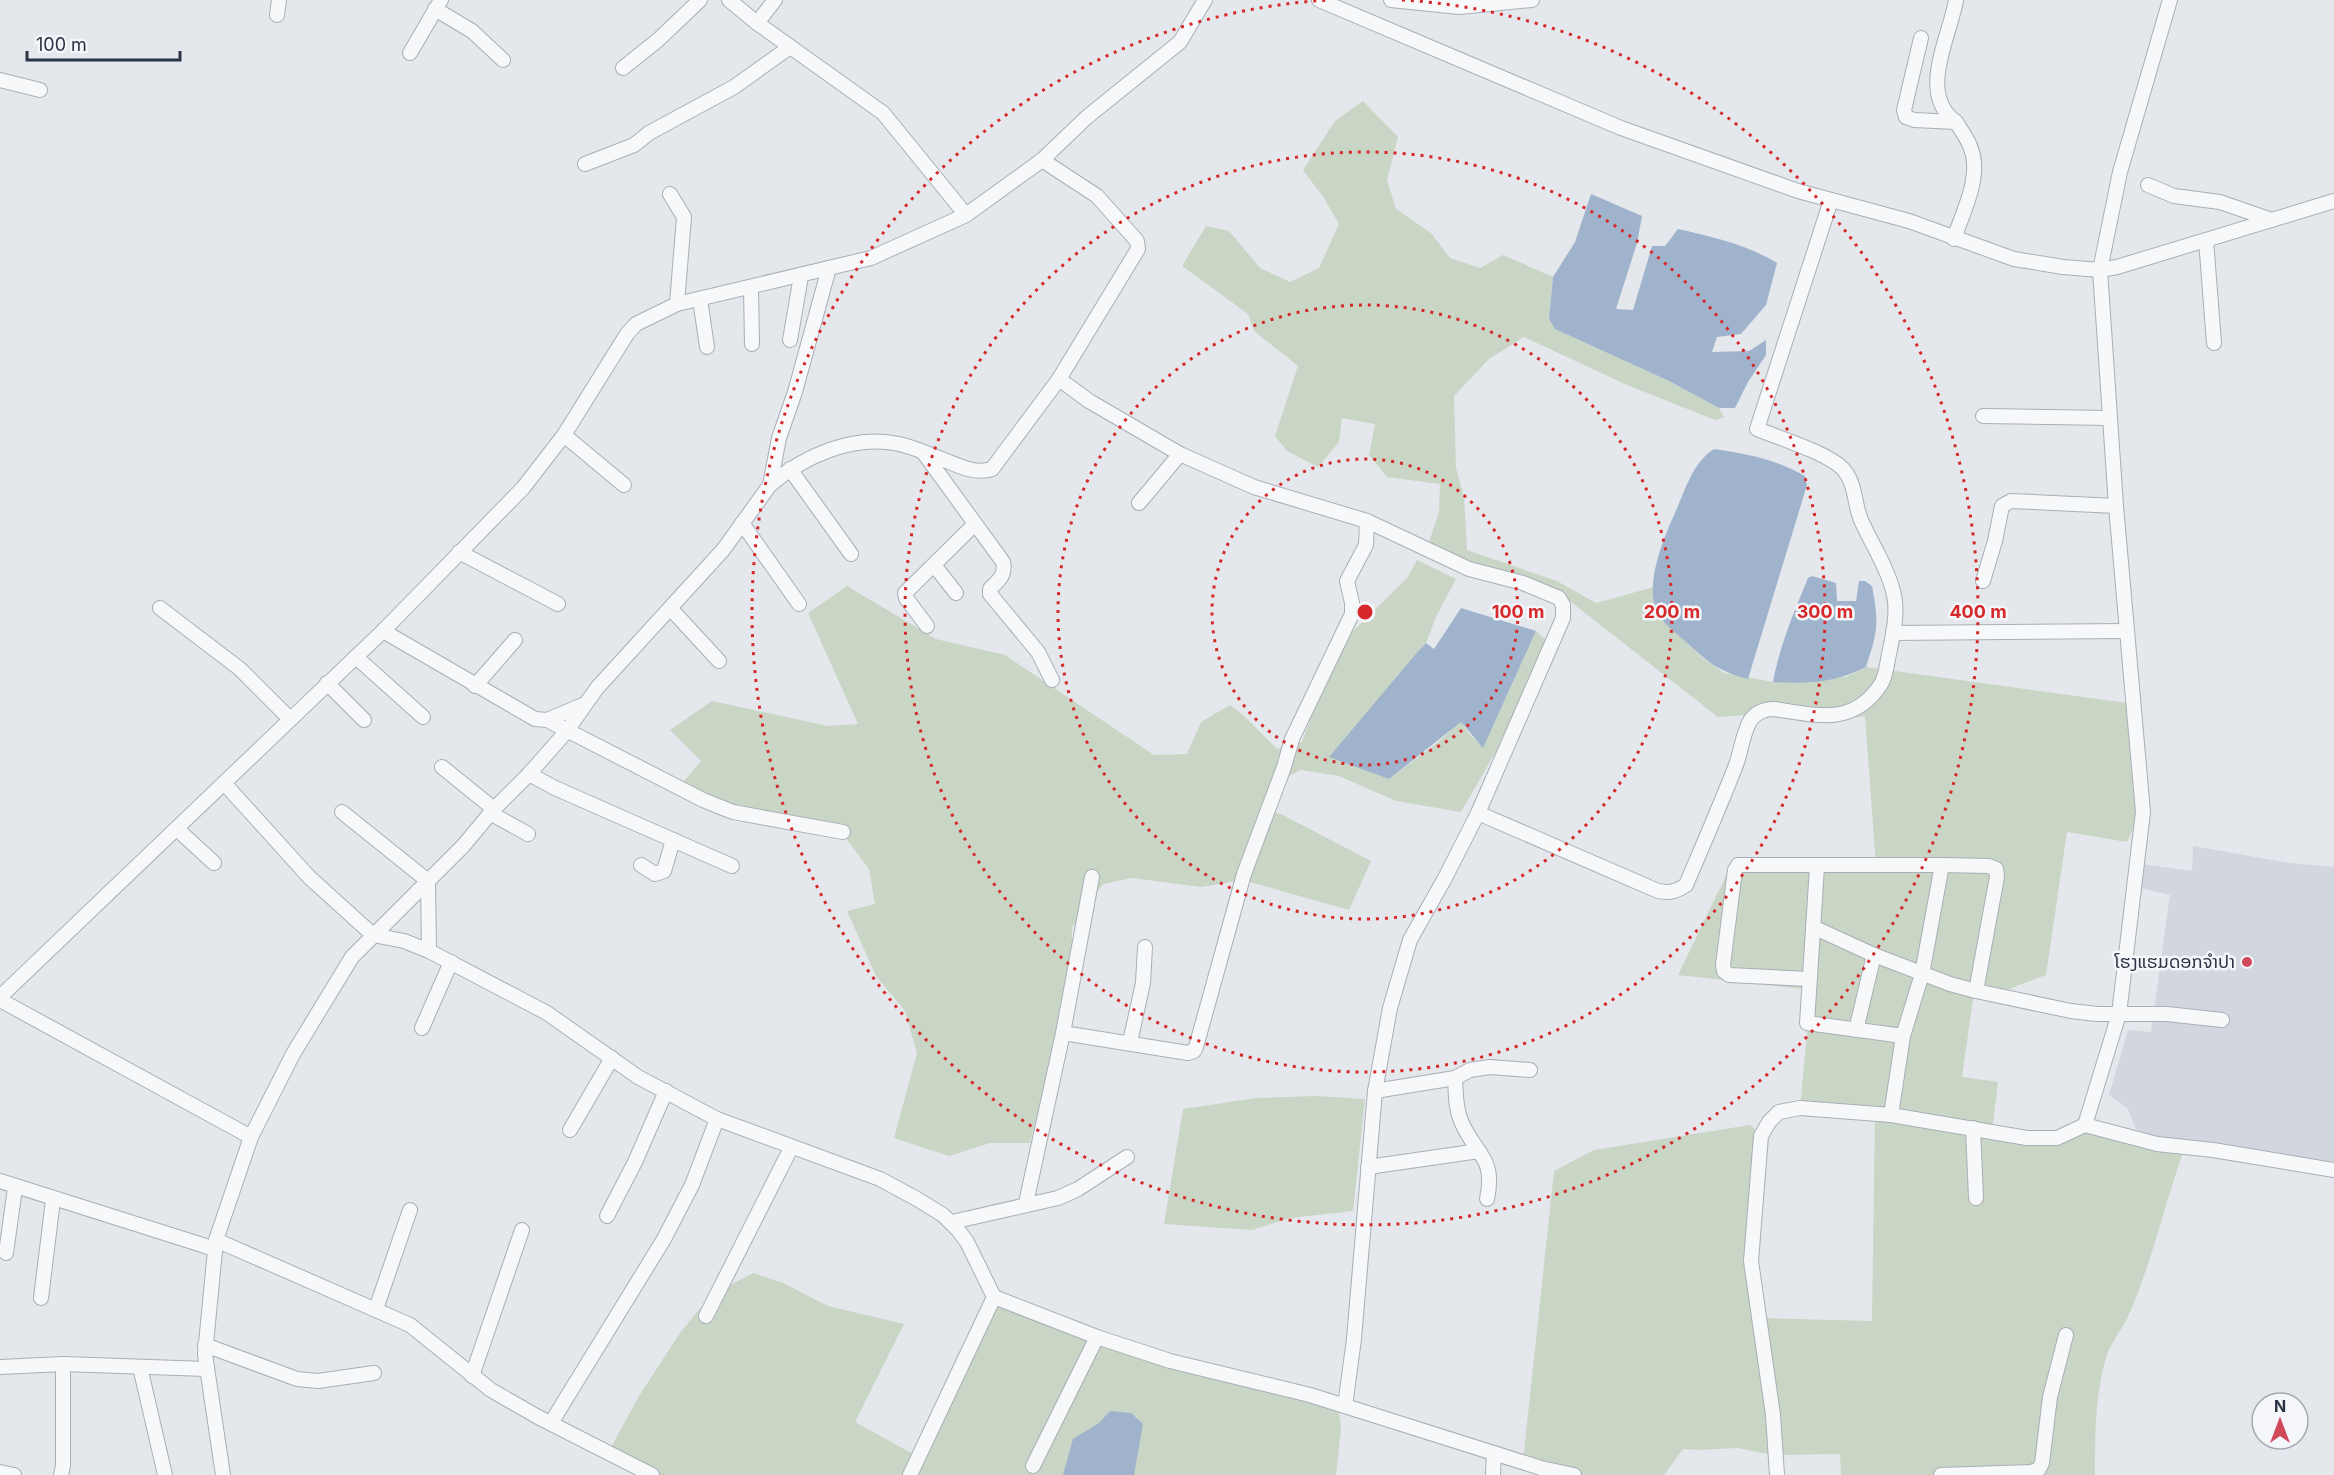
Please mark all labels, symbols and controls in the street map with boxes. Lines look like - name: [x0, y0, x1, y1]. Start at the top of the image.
- scale bar: [27, 24, 180, 62]
- text: 100 m: [36, 34, 87, 55]
- text: 100 m: [1492, 601, 1544, 622]
- text: 200 m: [1644, 601, 1700, 622]
- text: 300 m: [1797, 601, 1853, 622]
- text: 400 m: [1949, 601, 2007, 622]
- centre of rings: [1355, 602, 1375, 622]
- place label: ໂຮງແຮມດອກຈຳປາ: [2114, 951, 2235, 972]
- marker: ໂຮງແຮມດອກຈຳປາ: [2240, 955, 2254, 969]
- north arrow: [2250, 1391, 2310, 1451]
- text: N: [2274, 1396, 2286, 1416]

